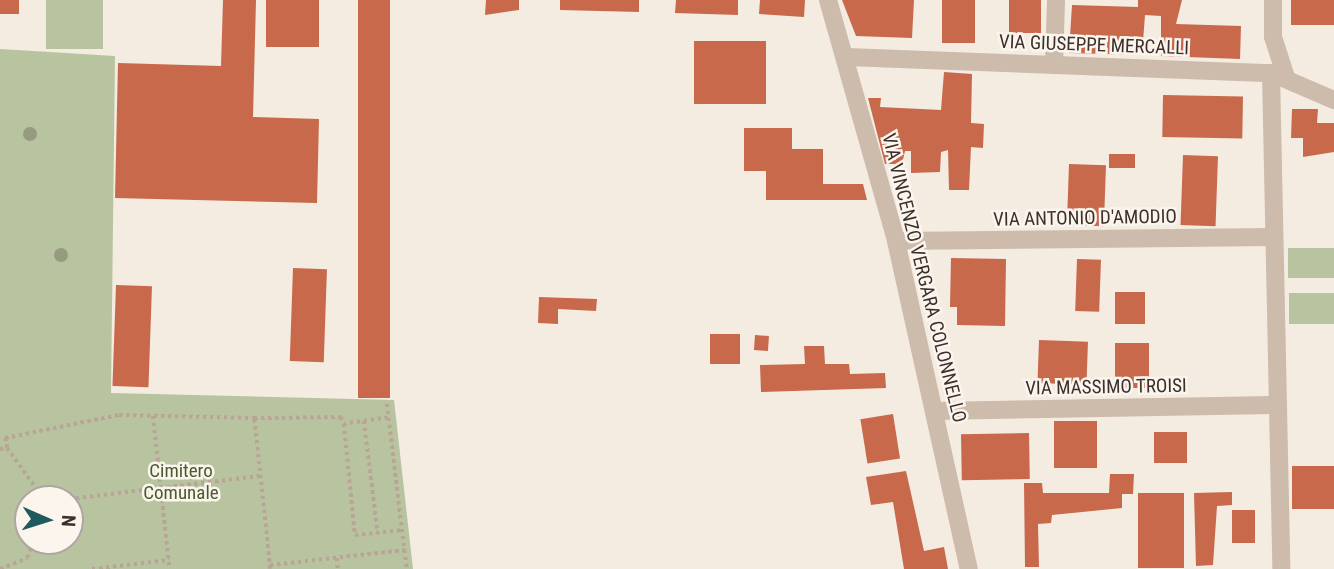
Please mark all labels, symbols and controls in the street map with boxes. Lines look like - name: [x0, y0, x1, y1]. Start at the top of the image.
- street label: VIA GIUSEPPE MERCALLI: [999, 30, 1189, 60]
- street label: VIA VINCENZO VERGARA COLONNELLO: [877, 131, 971, 425]
- street label: VIA ANTONIO D'AMODIO: [993, 205, 1177, 231]
- street label: VIA MASSIMO TROISI: [1025, 374, 1187, 400]
- park label: Cimitero Comunale: [143, 460, 219, 504]
- north arrow: [14, 485, 84, 555]
- text: N: [57, 515, 80, 527]

